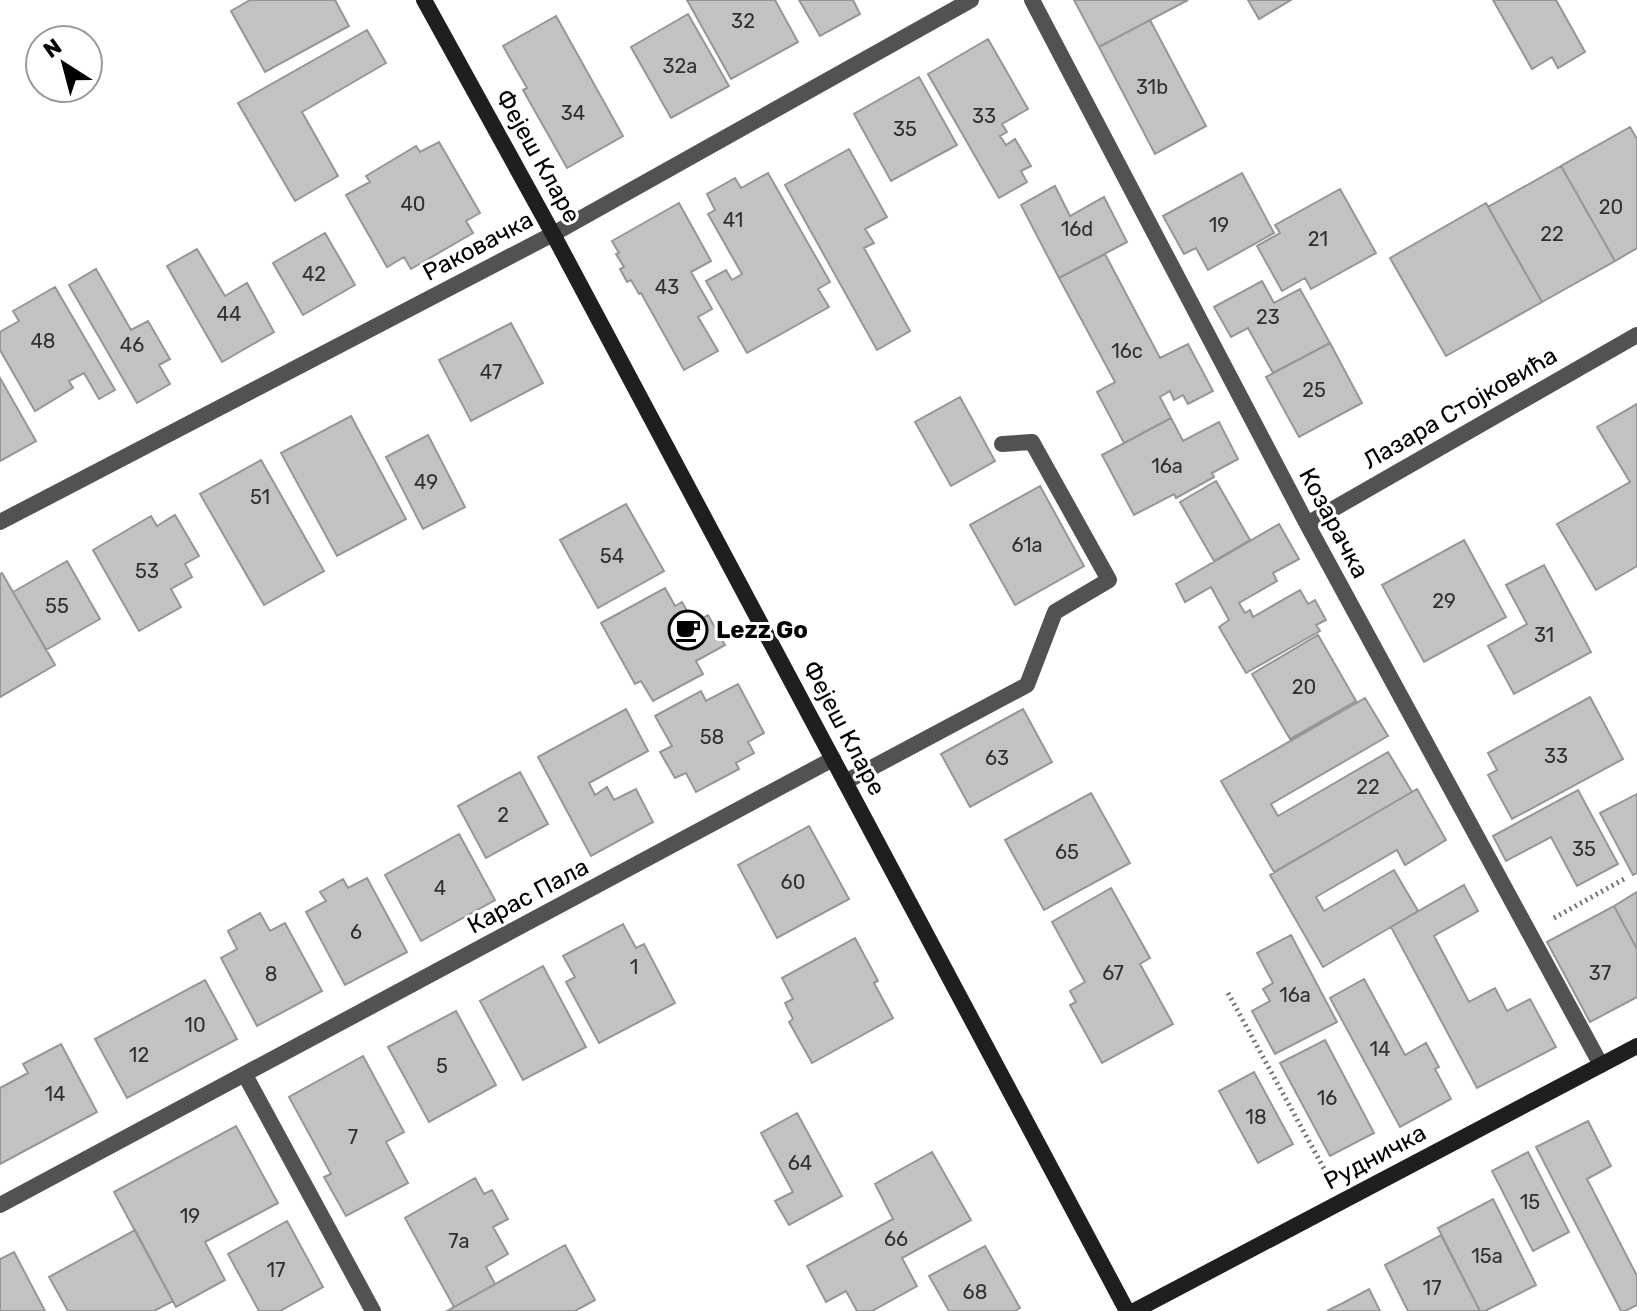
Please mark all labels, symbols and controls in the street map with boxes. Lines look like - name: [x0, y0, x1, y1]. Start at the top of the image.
- house number: 32: [731, 9, 755, 33]
- north arrow: [24, 24, 104, 104]
- text: N: [38, 33, 67, 64]
- house number: 32a: [663, 54, 697, 78]
- house number: 31b: [1136, 75, 1168, 99]
- street label: Фејеш Кларе: [490, 84, 586, 228]
- house number: 34: [561, 101, 585, 125]
- house number: 33: [972, 104, 996, 128]
- house number: 35: [893, 117, 917, 141]
- house number: 40: [400, 192, 426, 216]
- house number: 20: [1599, 195, 1623, 219]
- street label: Раковачка: [418, 205, 538, 287]
- house number: 41: [723, 208, 743, 232]
- house number: 19: [1209, 213, 1229, 237]
- house number: 16d: [1061, 217, 1093, 241]
- house number: 22: [1540, 222, 1564, 246]
- house number: 21: [1308, 227, 1328, 251]
- house number: 42: [302, 262, 326, 286]
- house number: 43: [655, 275, 679, 299]
- house number: 44: [217, 302, 241, 326]
- house number: 23: [1256, 305, 1280, 329]
- house number: 48: [30, 329, 56, 353]
- house number: 46: [120, 333, 144, 357]
- house number: 16c: [1111, 339, 1143, 363]
- street label: Лазара Стојковића: [1358, 341, 1562, 475]
- house number: 47: [480, 360, 502, 384]
- house number: 25: [1302, 378, 1326, 402]
- house number: 16a: [1151, 454, 1183, 478]
- street label: Козарачка: [1293, 463, 1375, 583]
- house number: 49: [414, 470, 438, 494]
- house number: 51: [250, 485, 270, 509]
- house number: 61a: [1011, 533, 1043, 557]
- house number: 54: [600, 544, 624, 568]
- house number: 53: [135, 559, 159, 583]
- house number: 29: [1432, 589, 1456, 613]
- house number: 55: [45, 594, 69, 618]
- cafe icon: Lezz Go: [667, 609, 709, 651]
- place label: Lezz Go: [716, 616, 808, 644]
- house number: 31: [1534, 623, 1554, 647]
- street label: Фејеш Кларе: [797, 656, 891, 800]
- house number: 20: [1292, 675, 1316, 699]
- house number: 58: [700, 725, 724, 749]
- house number: 33: [1544, 744, 1568, 768]
- house number: 63: [985, 746, 1009, 770]
- house number: 22: [1356, 775, 1380, 799]
- house number: 2: [497, 803, 509, 827]
- house number: 35: [1572, 837, 1596, 861]
- house number: 65: [1055, 840, 1079, 864]
- street label: Карас Пала: [463, 852, 593, 940]
- house number: 60: [781, 870, 805, 894]
- house number: 4: [434, 876, 446, 900]
- house number: 6: [350, 920, 362, 944]
- house number: 1: [630, 955, 638, 979]
- house number: 67: [1102, 961, 1124, 985]
- house number: 37: [1589, 961, 1611, 985]
- house number: 8: [265, 962, 277, 986]
- house number: 16a: [1279, 983, 1311, 1007]
- house number: 10: [184, 1013, 206, 1037]
- house number: 14: [1370, 1037, 1390, 1061]
- house number: 12: [129, 1043, 149, 1067]
- house number: 5: [436, 1054, 448, 1078]
- house number: 14: [45, 1082, 65, 1106]
- house number: 16: [1317, 1086, 1337, 1110]
- house number: 18: [1245, 1105, 1267, 1129]
- street label: Рудничка: [1319, 1118, 1431, 1196]
- house number: 7: [348, 1125, 358, 1149]
- house number: 64: [788, 1151, 812, 1175]
- house number: 15: [1520, 1190, 1540, 1214]
- house number: 19: [180, 1204, 200, 1228]
- house number: 66: [884, 1227, 908, 1251]
- house number: 7a: [448, 1229, 470, 1253]
- house number: 15a: [1471, 1244, 1503, 1268]
- house number: 17: [267, 1258, 285, 1282]
- house number: 17: [1423, 1276, 1441, 1300]
- house number: 68: [963, 1280, 987, 1304]

